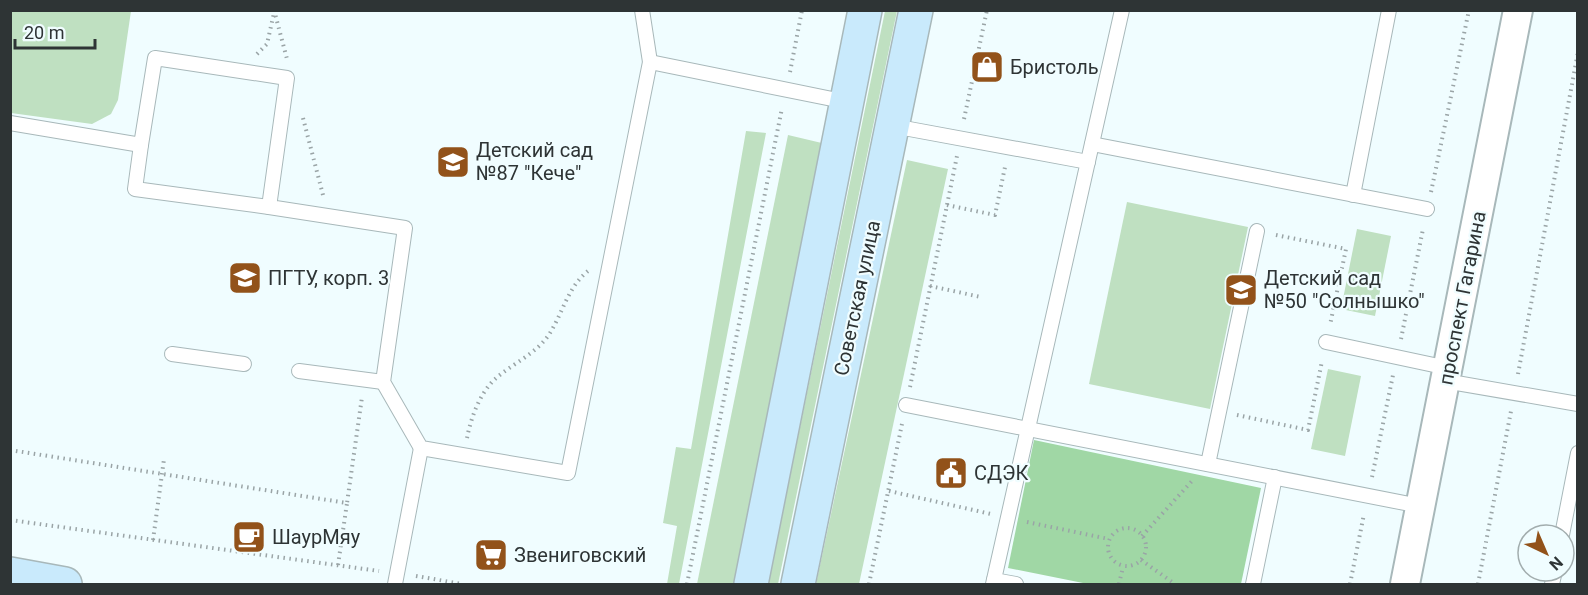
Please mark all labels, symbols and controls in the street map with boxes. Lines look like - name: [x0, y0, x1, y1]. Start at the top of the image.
- scale bar: [15, 12, 94, 50]
- text: 20 m: [24, 22, 64, 43]
- shop icon: Бристоль: [969, 49, 1005, 85]
- place label: Бристоль: [1010, 55, 1099, 79]
- place label: Детский сад №87 "Кече": [476, 138, 593, 185]
- school or university icon: Детский сад №87 "Кече": [435, 144, 471, 180]
- street label: проспект Гагарина: [1433, 209, 1491, 387]
- street label: Советская улица: [829, 218, 885, 378]
- school or university icon: ПГТУ, корп. 3: [227, 260, 263, 296]
- place label: ПГТУ, корп. 3: [268, 266, 389, 290]
- place label: Детский сад №50 "Солнышко": [1264, 266, 1425, 313]
- school or university icon: Детский сад №50 "Солнышко": [1223, 272, 1259, 308]
- public building icon: СДЭК: [933, 455, 969, 491]
- place label: СДЭК: [974, 461, 1029, 485]
- cafe icon: ШаурМяу: [231, 519, 267, 555]
- north arrow: [1516, 523, 1576, 583]
- place label: ШаурМяу: [272, 525, 361, 549]
- supermarket icon: Звениговский: [473, 537, 509, 573]
- place label: Звениговский: [514, 543, 646, 567]
- text: N: [1545, 553, 1567, 574]

